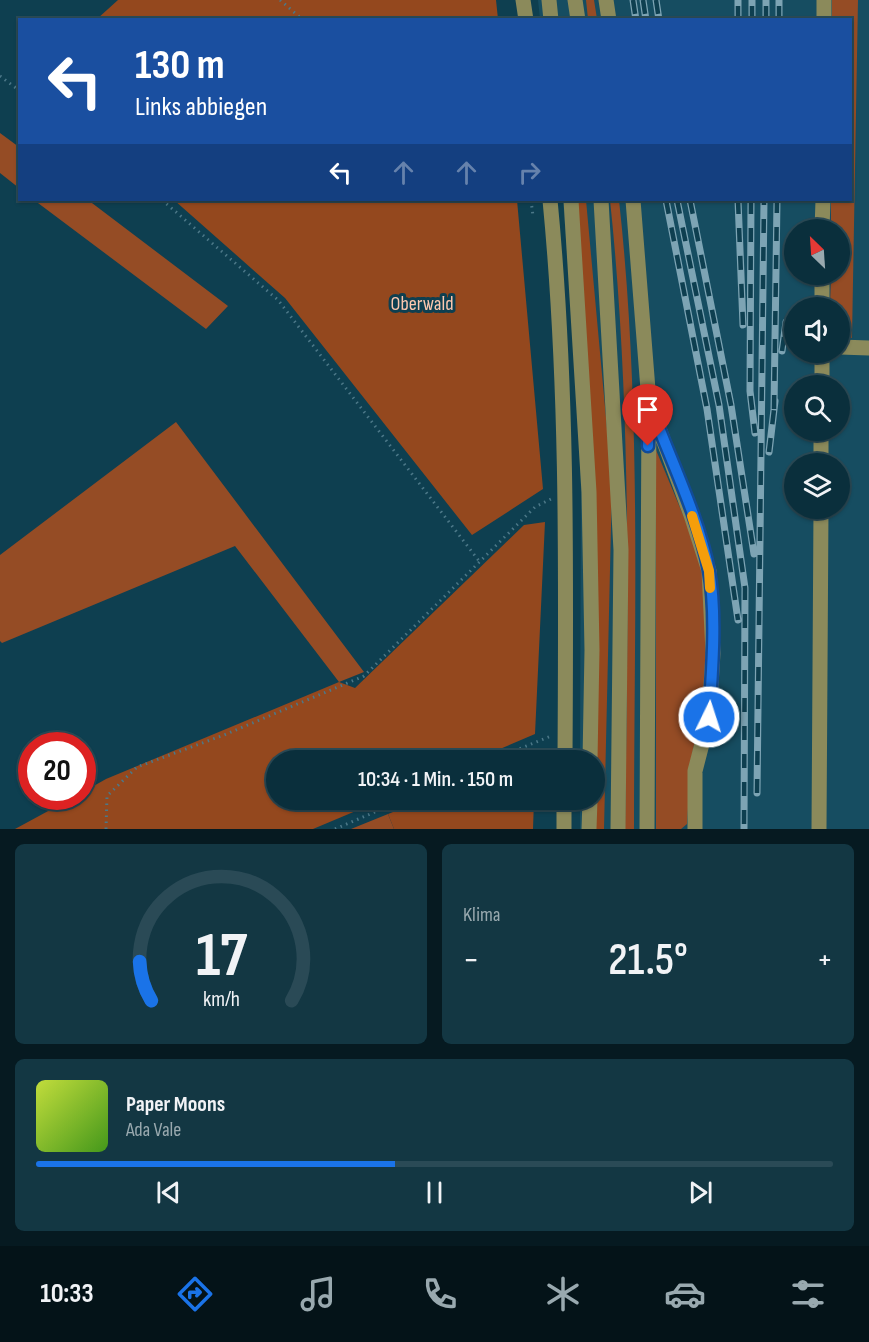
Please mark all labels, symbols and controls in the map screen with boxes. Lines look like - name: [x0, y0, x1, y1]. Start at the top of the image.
- text: 130 m: [135, 40, 225, 91]
- icon: left: [36, 42, 114, 120]
- text: Links abbiegen: [135, 91, 267, 123]
- icon: left: [324, 156, 357, 189]
- icon: ahead: [387, 156, 420, 189]
- icon: ahead: [450, 156, 483, 189]
- icon: right: [513, 156, 546, 189]
- north arrow: [784, 219, 850, 285]
- map controls: [784, 219, 850, 519]
- park label: Oberwald: [391, 292, 453, 316]
- button: sound: [784, 297, 850, 363]
- button: search: [784, 375, 850, 441]
- pin: [622, 384, 673, 446]
- icon: arrive: [631, 393, 664, 426]
- button: layers: [784, 453, 850, 519]
- position arrow: [677, 685, 741, 749]
- speed limit sign: 20: [18, 732, 96, 810]
- text: 10:34 · 1 Min. · 150 m: [358, 766, 513, 793]
- text: Klima: [463, 903, 501, 927]
- text: 17: [195, 919, 247, 994]
- text: 21.5°: [608, 933, 688, 988]
- text: −: [463, 940, 479, 980]
- text: +: [817, 940, 833, 980]
- text: km/h: [202, 987, 240, 1012]
- text: Paper Moons: [126, 1091, 225, 1118]
- text: Ada Vale: [126, 1118, 181, 1142]
- icon: previous: [152, 1176, 185, 1209]
- icon: pause: [418, 1176, 451, 1209]
- icon: next: [684, 1176, 717, 1209]
- icon: directions: [174, 1273, 216, 1315]
- icon: music: [297, 1273, 339, 1315]
- icon: phone: [419, 1273, 461, 1315]
- icon: climate: [542, 1273, 584, 1315]
- icon: car: [664, 1273, 706, 1315]
- icon: filters: [787, 1273, 829, 1315]
- text: 10:33: [40, 1278, 94, 1310]

